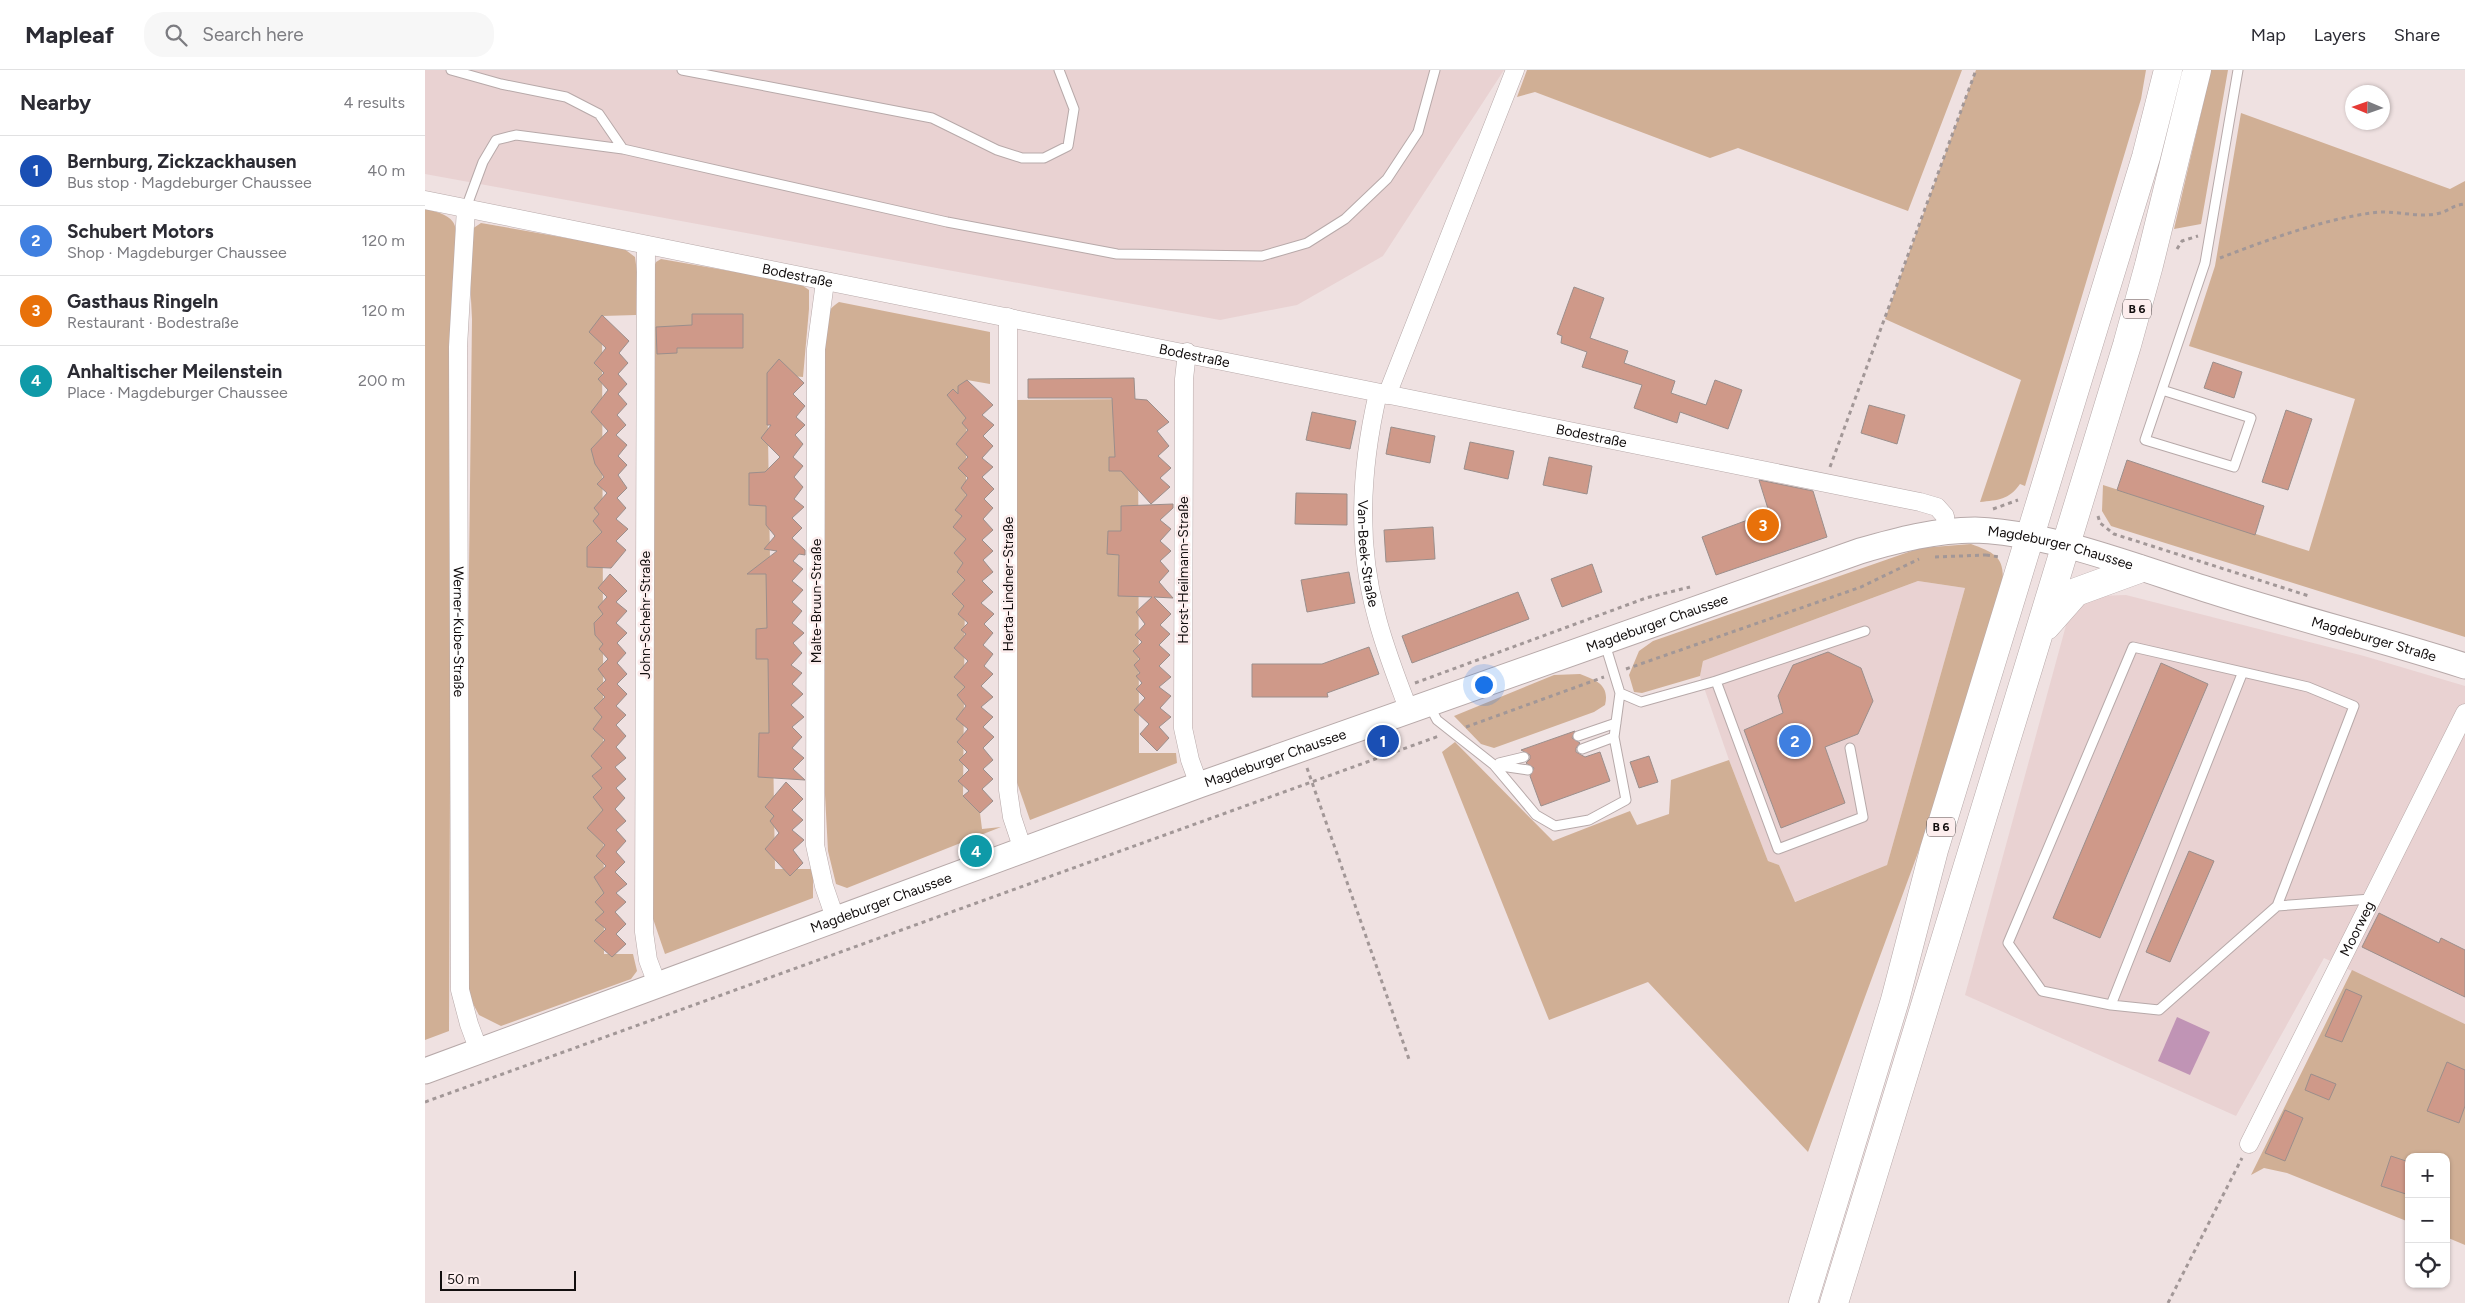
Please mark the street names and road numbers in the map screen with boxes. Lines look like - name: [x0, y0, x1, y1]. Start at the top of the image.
- street label: Bodestraße: [761, 260, 835, 291]
- road number: B 6: [2123, 300, 2151, 318]
- street label: Bodestraße: [1158, 340, 1232, 371]
- street label: Bodestraße: [1555, 420, 1629, 451]
- street label: Horst-Heilmann-Straße: [1175, 496, 1192, 644]
- street label: Van-Beek-Straße: [1354, 500, 1382, 609]
- street label: Herta-Lindner-Straße: [1000, 516, 1017, 652]
- street label: Magdeburger Chaussee: [1987, 522, 2136, 573]
- street label: Malte-Bruun-Straße: [808, 538, 825, 663]
- street label: John-Schehr-Straße: [637, 551, 654, 679]
- street label: Werner-Kube-Straße: [450, 566, 468, 697]
- street label: Magdeburger Chaussee: [1584, 590, 1730, 656]
- street label: Magdeburger Straße: [2310, 613, 2439, 665]
- street label: Magdeburger Chaussee: [1202, 725, 1349, 791]
- road number: B 6: [1927, 818, 1955, 836]
- street label: Magdeburger Chaussee: [808, 869, 954, 936]
- street label: Moorweg: [2336, 898, 2378, 959]

